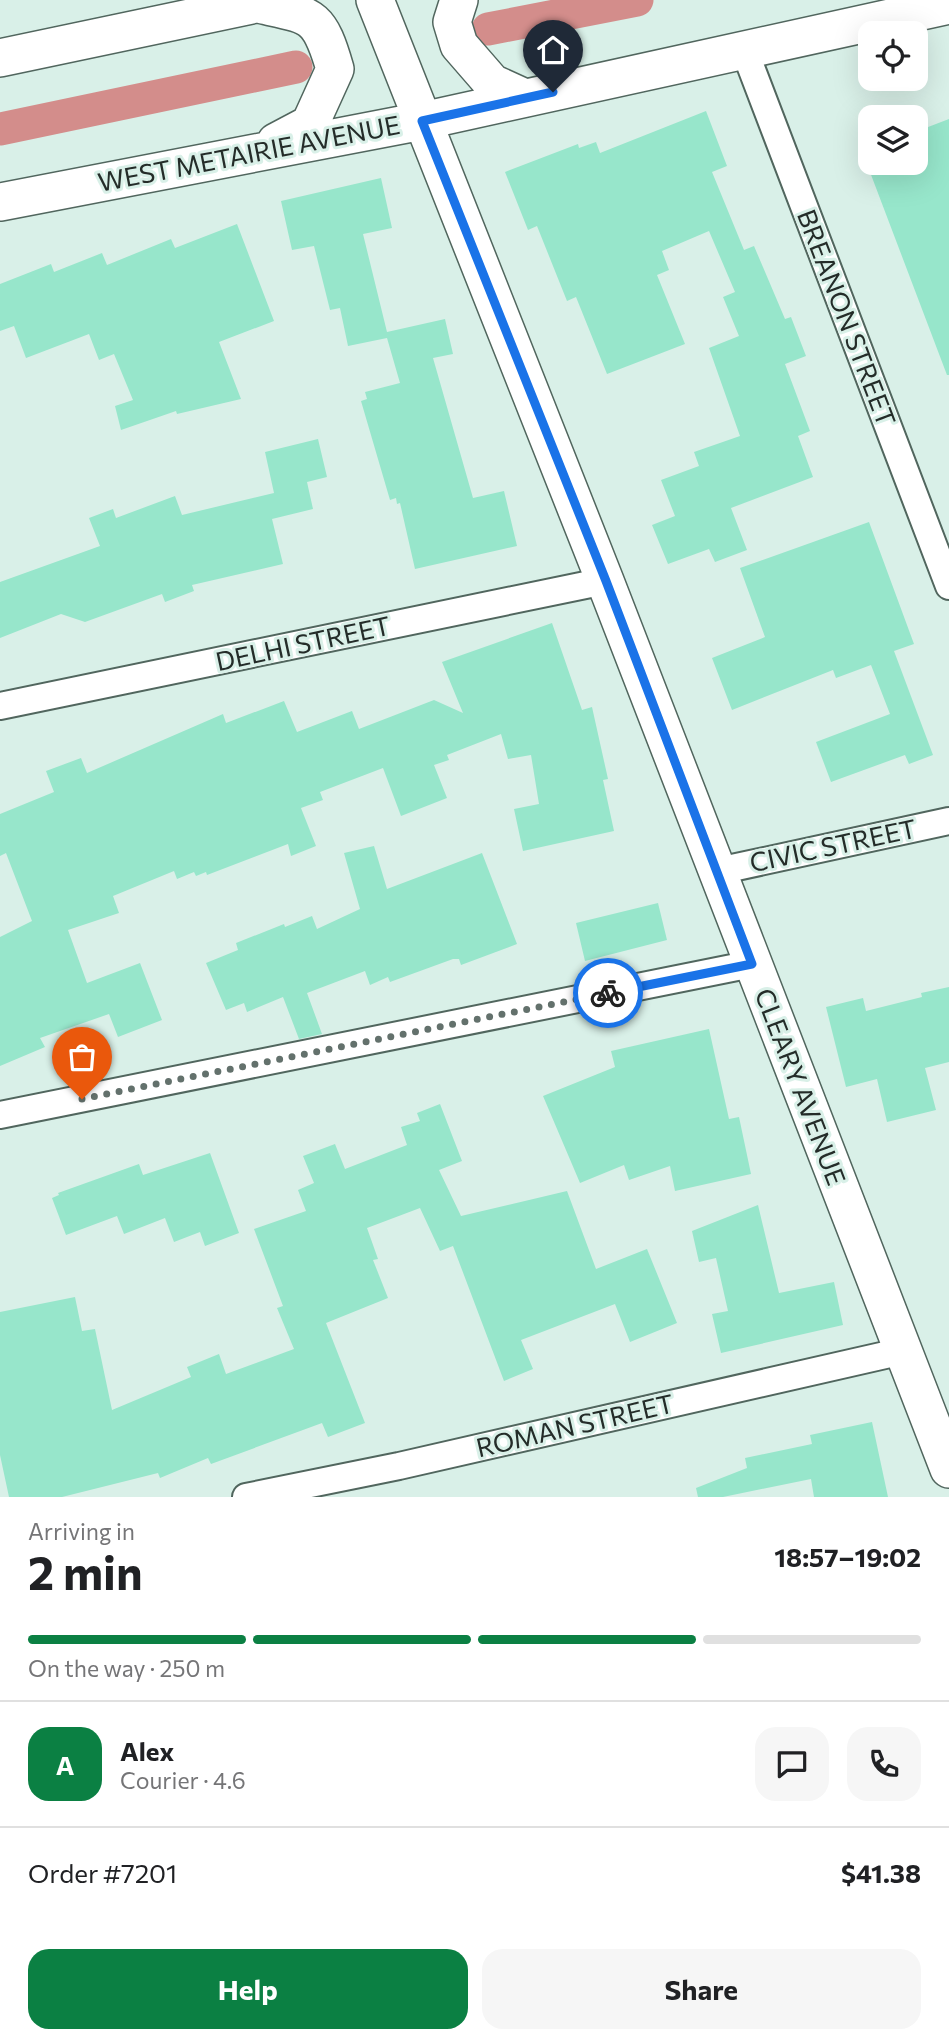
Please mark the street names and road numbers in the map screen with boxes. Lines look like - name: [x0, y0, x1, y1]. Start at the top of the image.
- street label: WEST METAIRIE AVENUE: [95, 108, 402, 197]
- street label: BREANON STREET: [792, 205, 903, 430]
- street label: DELHI STREET: [213, 609, 393, 676]
- street label: CIVIC STREET: [747, 812, 919, 877]
- street label: CLEARY AVENUE: [750, 984, 853, 1189]
- street label: ROMAN STREET: [473, 1387, 676, 1462]

